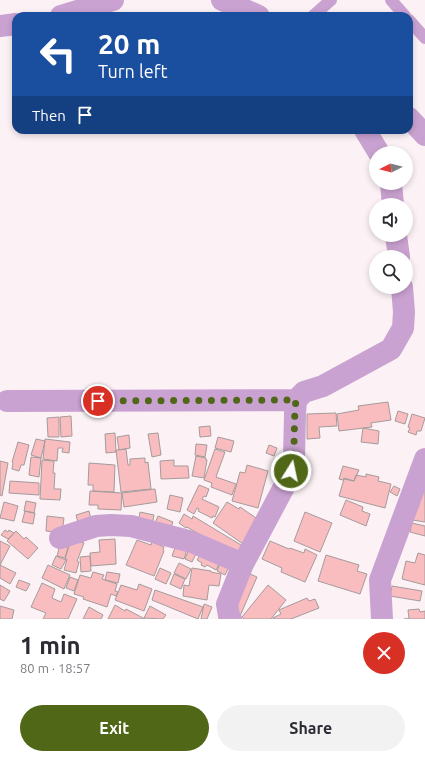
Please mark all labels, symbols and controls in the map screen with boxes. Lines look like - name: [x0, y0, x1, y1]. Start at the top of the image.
- icon: left: [32, 28, 84, 80]
- text: 20 m: [98, 28, 160, 59]
- text: Turn left: [98, 61, 168, 81]
- icon: arrive: [74, 104, 96, 126]
- text: Then: [32, 107, 66, 124]
- north arrow: [369, 146, 413, 190]
- map controls: [369, 146, 413, 294]
- button: sound: [369, 198, 413, 242]
- button: search: [369, 250, 413, 294]
- pin: [81, 384, 115, 418]
- icon: arrive: [87, 390, 109, 412]
- position arrow: [270, 450, 312, 492]
- text: 1 min: [20, 632, 81, 659]
- button: close: [363, 632, 405, 674]
- text: 80 m · 18:57: [20, 661, 91, 675]
- button: Exit: [20, 705, 209, 751]
- button: Share: [217, 705, 405, 751]

